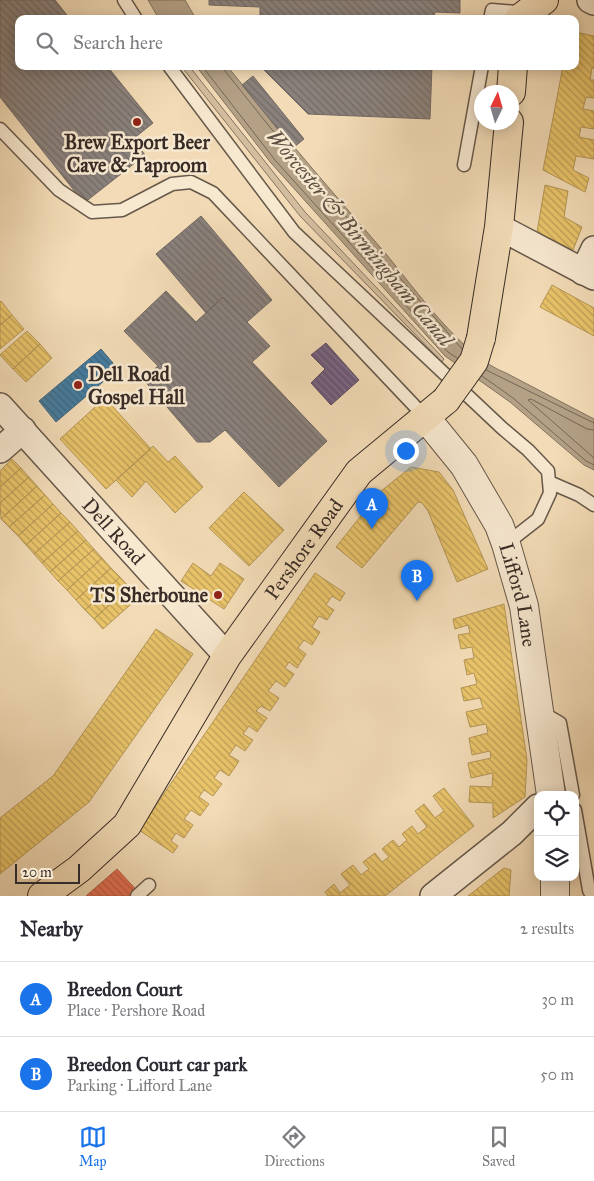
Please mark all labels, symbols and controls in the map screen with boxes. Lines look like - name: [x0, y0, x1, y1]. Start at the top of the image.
- search box: [15, 15, 579, 70]
- icon: search: [33, 29, 61, 57]
- text: Search here: [73, 31, 163, 54]
- north arrow: [474, 85, 519, 130]
- marker: Brew Export Beer Cave & Taproom: [131, 116, 143, 128]
- water label: Worcester & Birmingham Canal: [262, 124, 460, 354]
- place label: Brew Export Beer Cave & Taproom: [64, 130, 210, 178]
- place label: Dell Road Gospel Hall: [88, 362, 185, 410]
- marker: Dell Road Gospel Hall: [72, 379, 84, 391]
- your location: [393, 438, 419, 464]
- pin: A: [356, 488, 388, 529]
- street label: Dell Road: [77, 493, 150, 570]
- street label: Pershore Road: [260, 494, 348, 604]
- street label: Lifford Lane: [494, 540, 542, 648]
- pin: B: [401, 560, 433, 601]
- place label: TS Sherboune: [89, 583, 209, 607]
- marker: TS Sherboune: [212, 589, 224, 601]
- map controls: [534, 791, 579, 881]
- button: locate: [534, 791, 579, 836]
- button: layers: [534, 836, 579, 881]
- scale bar: [15, 861, 80, 884]
- text: 20 m: [22, 864, 52, 881]
- text: Nearby: [20, 916, 83, 942]
- text: 2 results: [520, 919, 574, 938]
- text: Breedon Court: [67, 978, 183, 1001]
- text: A: [31, 990, 41, 1009]
- text: 30 m: [541, 990, 574, 1009]
- text: Place · Pershore Road: [67, 1001, 205, 1020]
- text: Breedon Court car park: [67, 1053, 247, 1076]
- text: B: [31, 1065, 41, 1084]
- text: 50 m: [540, 1065, 574, 1084]
- text: Parking · Lifford Lane: [67, 1076, 212, 1095]
- tab: Map: [79, 1123, 107, 1170]
- tab: Directions: [264, 1123, 325, 1170]
- tab: Saved: [482, 1123, 515, 1170]

